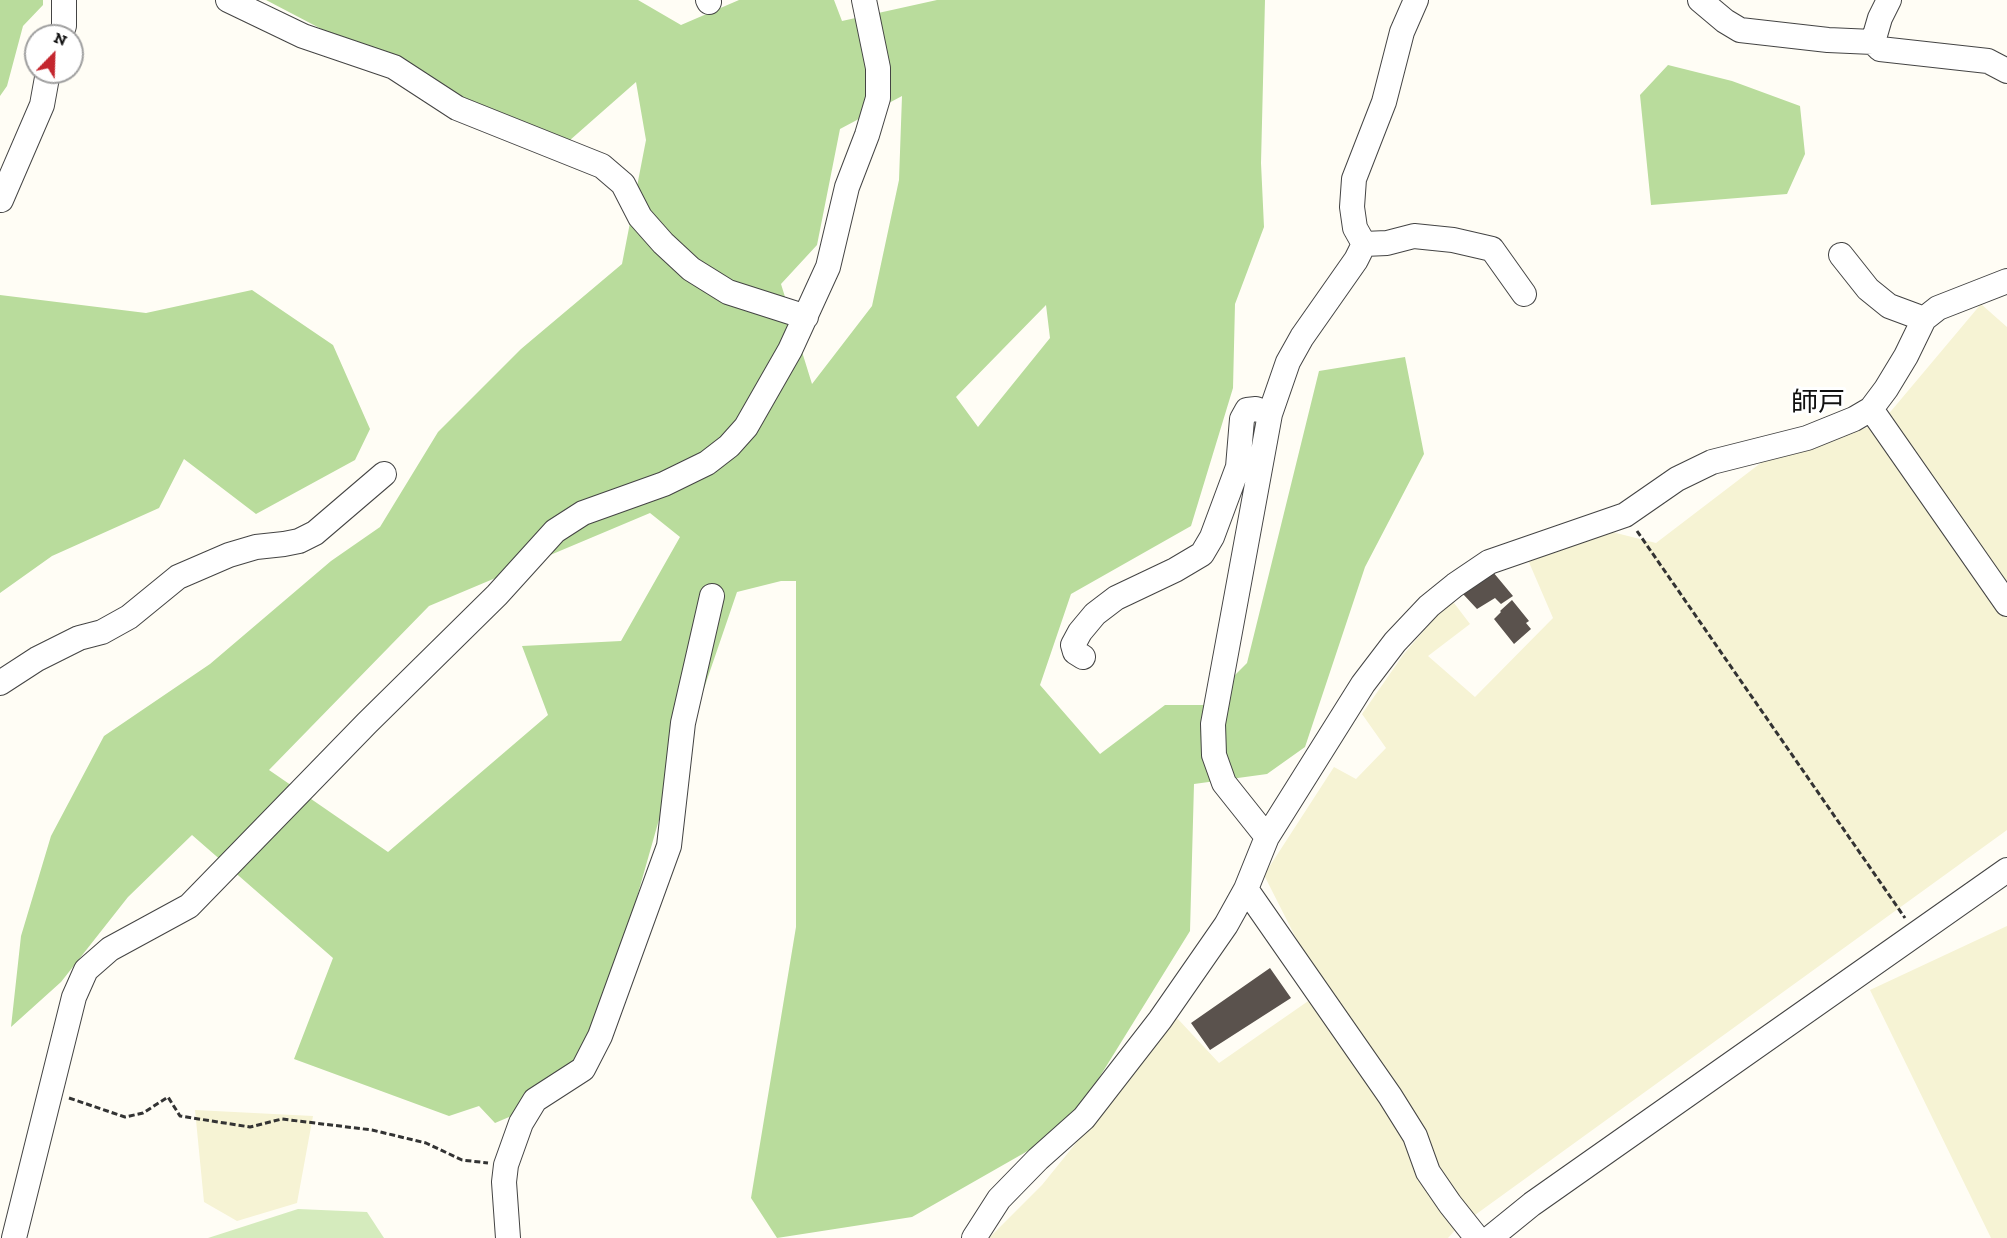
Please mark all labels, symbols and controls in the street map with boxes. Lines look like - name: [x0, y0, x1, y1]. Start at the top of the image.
- north arrow: [24, 24, 84, 84]
- text: N: [51, 28, 70, 50]
- district label: 師戸: [1791, 387, 1845, 419]

